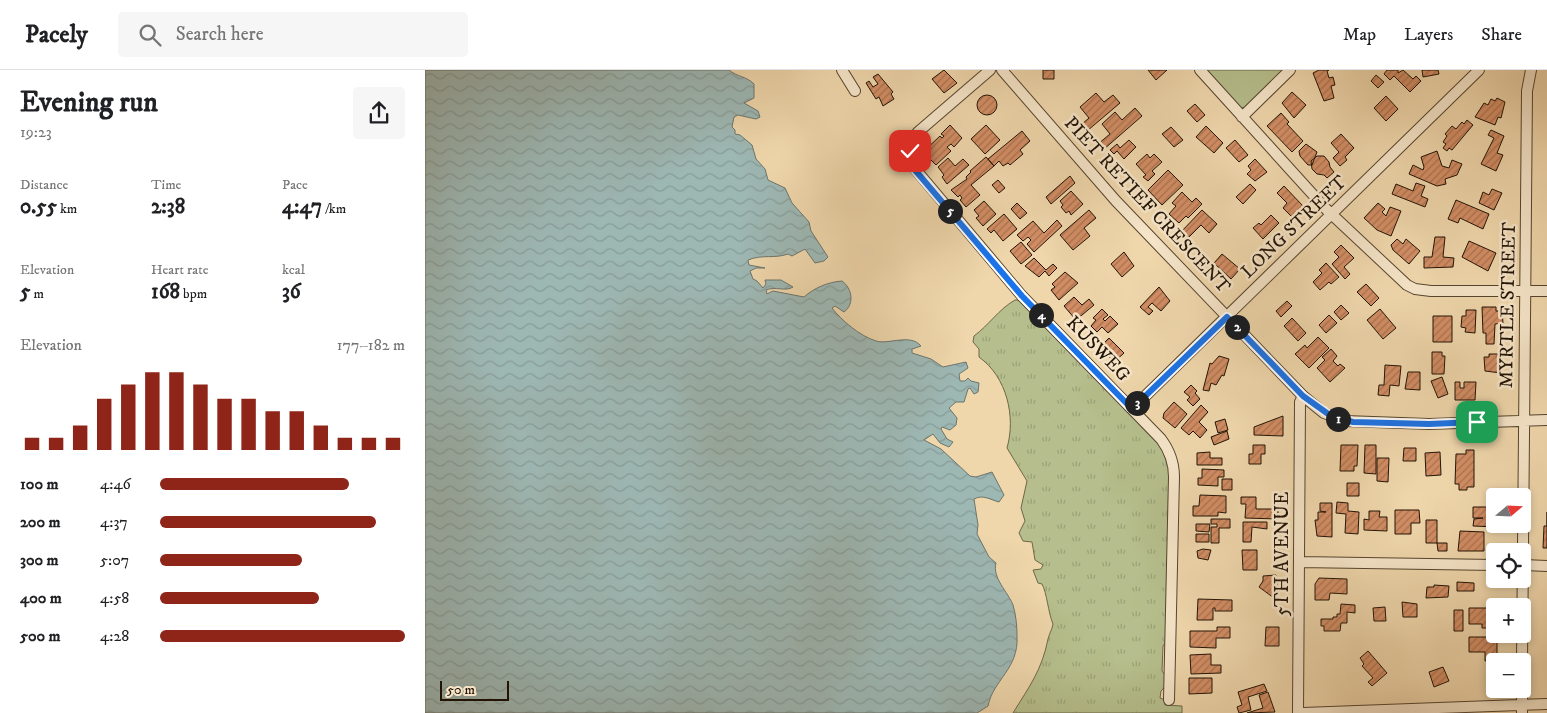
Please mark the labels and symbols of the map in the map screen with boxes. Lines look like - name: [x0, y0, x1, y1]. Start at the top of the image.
- street label: PIET RETIEF CRESCENT: [1059, 112, 1235, 298]
- pin: [889, 130, 931, 172]
- street label: LONG STREET: [1236, 170, 1352, 283]
- pin: 5: [937, 198, 963, 224]
- street label: MYRTLE STREET: [1495, 221, 1521, 388]
- pin: 4: [1029, 302, 1053, 328]
- street label: KUSWEG: [1061, 312, 1135, 386]
- pin: 2: [1225, 314, 1249, 340]
- pin: 3: [1125, 390, 1149, 416]
- pin: [1456, 401, 1498, 443]
- pin: 1: [1325, 406, 1351, 432]
- north arrow: [1486, 488, 1531, 532]
- street label: 5TH AVENUE: [1271, 492, 1294, 616]
- scale bar: [440, 678, 509, 701]

